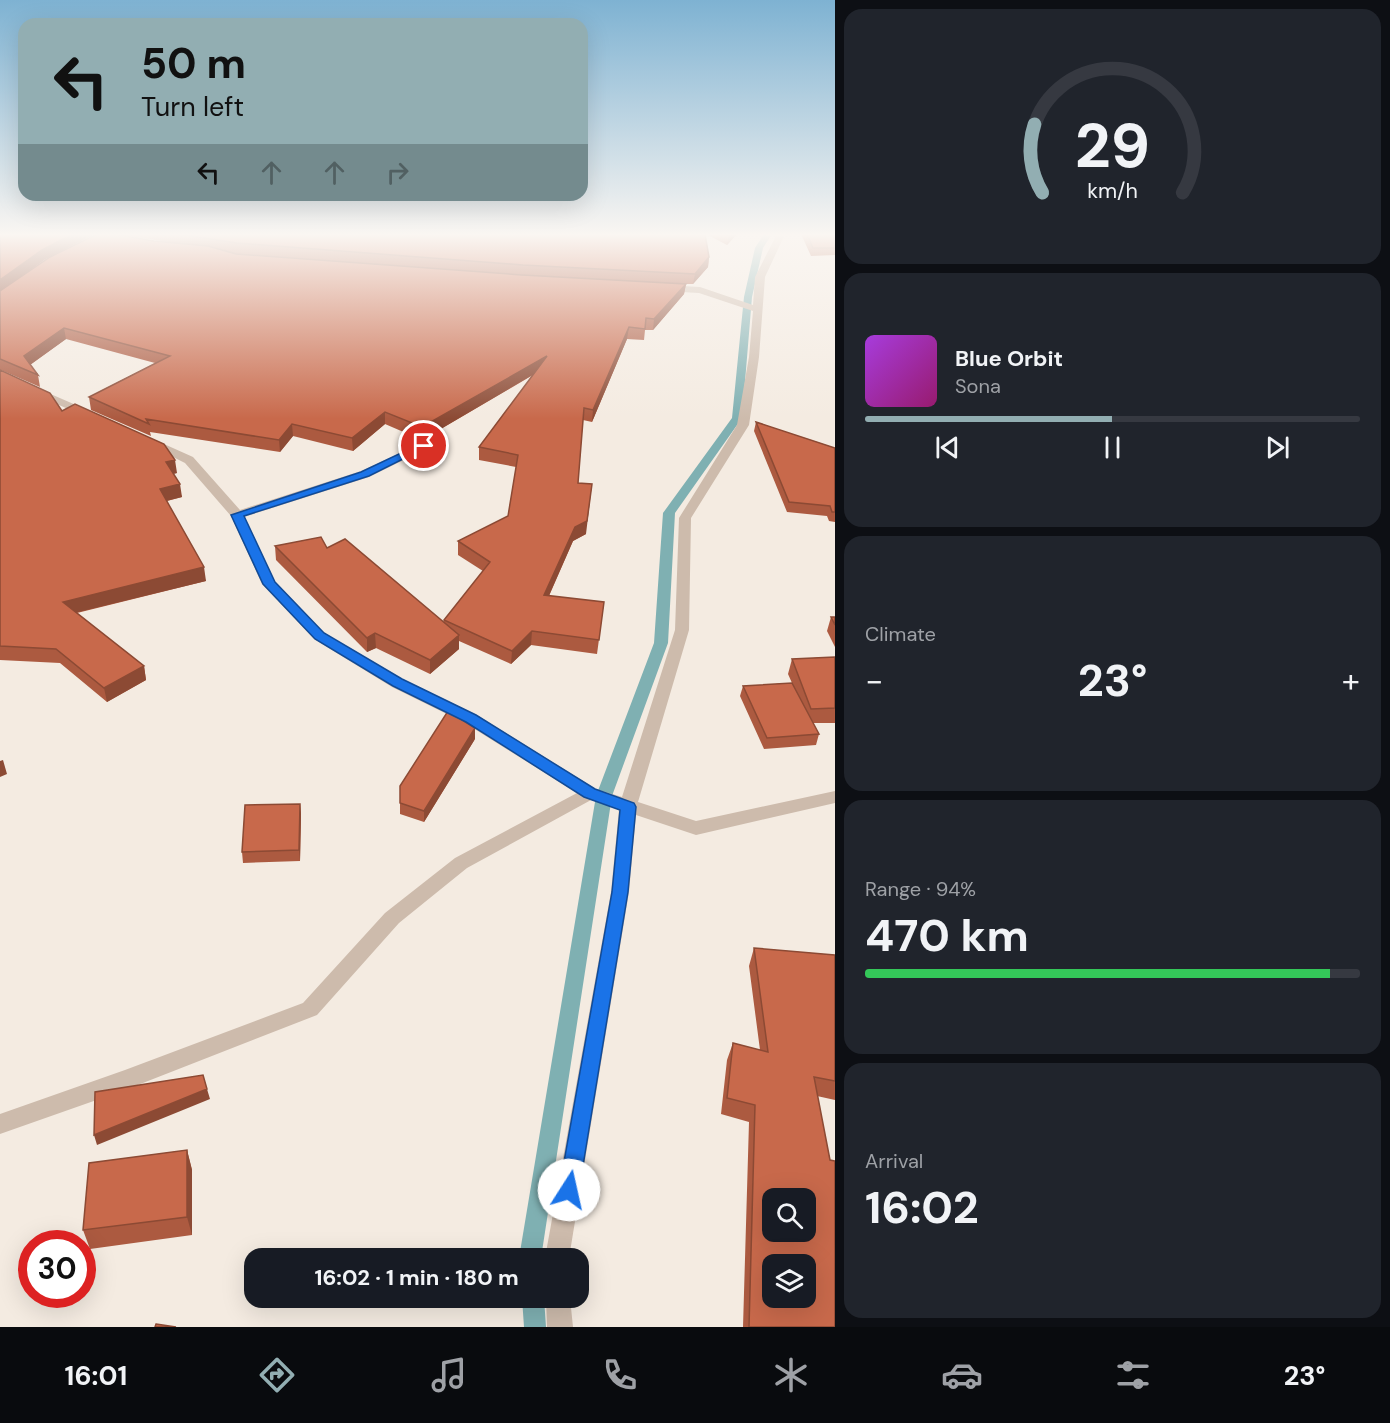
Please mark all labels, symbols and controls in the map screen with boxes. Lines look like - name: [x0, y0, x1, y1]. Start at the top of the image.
- text: 50 m: [141, 36, 246, 91]
- icon: left: [42, 42, 120, 120]
- text: Turn left: [141, 89, 244, 124]
- text: 29: [1075, 105, 1150, 186]
- icon: left: [192, 156, 225, 189]
- icon: ahead: [255, 156, 288, 189]
- icon: ahead: [318, 156, 351, 189]
- icon: right: [381, 156, 414, 189]
- text: km/h: [1087, 178, 1138, 206]
- text: Blue Orbit: [955, 344, 1063, 373]
- text: Sona: [955, 373, 1001, 399]
- pin: [398, 420, 449, 471]
- icon: arrive: [407, 429, 440, 462]
- icon: previous: [931, 431, 964, 464]
- icon: pause: [1096, 431, 1129, 464]
- icon: next: [1261, 431, 1294, 464]
- text: Climate: [865, 621, 936, 647]
- text: 23°: [1078, 651, 1147, 710]
- text: −: [865, 659, 883, 702]
- text: +: [1342, 659, 1360, 702]
- text: Range · 94%: [865, 876, 976, 902]
- text: 470 km: [865, 906, 1029, 965]
- text: Arrival: [865, 1148, 923, 1174]
- position arrow: [537, 1158, 601, 1222]
- text: 16:02: [865, 1178, 979, 1237]
- map controls: [762, 1188, 816, 1308]
- button: search: [762, 1188, 816, 1242]
- speed limit sign: 30: [18, 1230, 96, 1308]
- button: layers: [762, 1254, 816, 1308]
- text: 16:02 · 1 min · 180 m: [314, 1263, 519, 1292]
- icon: directions: [256, 1354, 298, 1396]
- icon: music: [428, 1354, 470, 1396]
- icon: phone: [599, 1354, 641, 1396]
- icon: climate: [770, 1354, 812, 1396]
- icon: car: [941, 1354, 983, 1396]
- icon: filters: [1112, 1354, 1154, 1396]
- text: 16:01: [65, 1358, 127, 1393]
- text: 23°: [1284, 1358, 1325, 1393]

